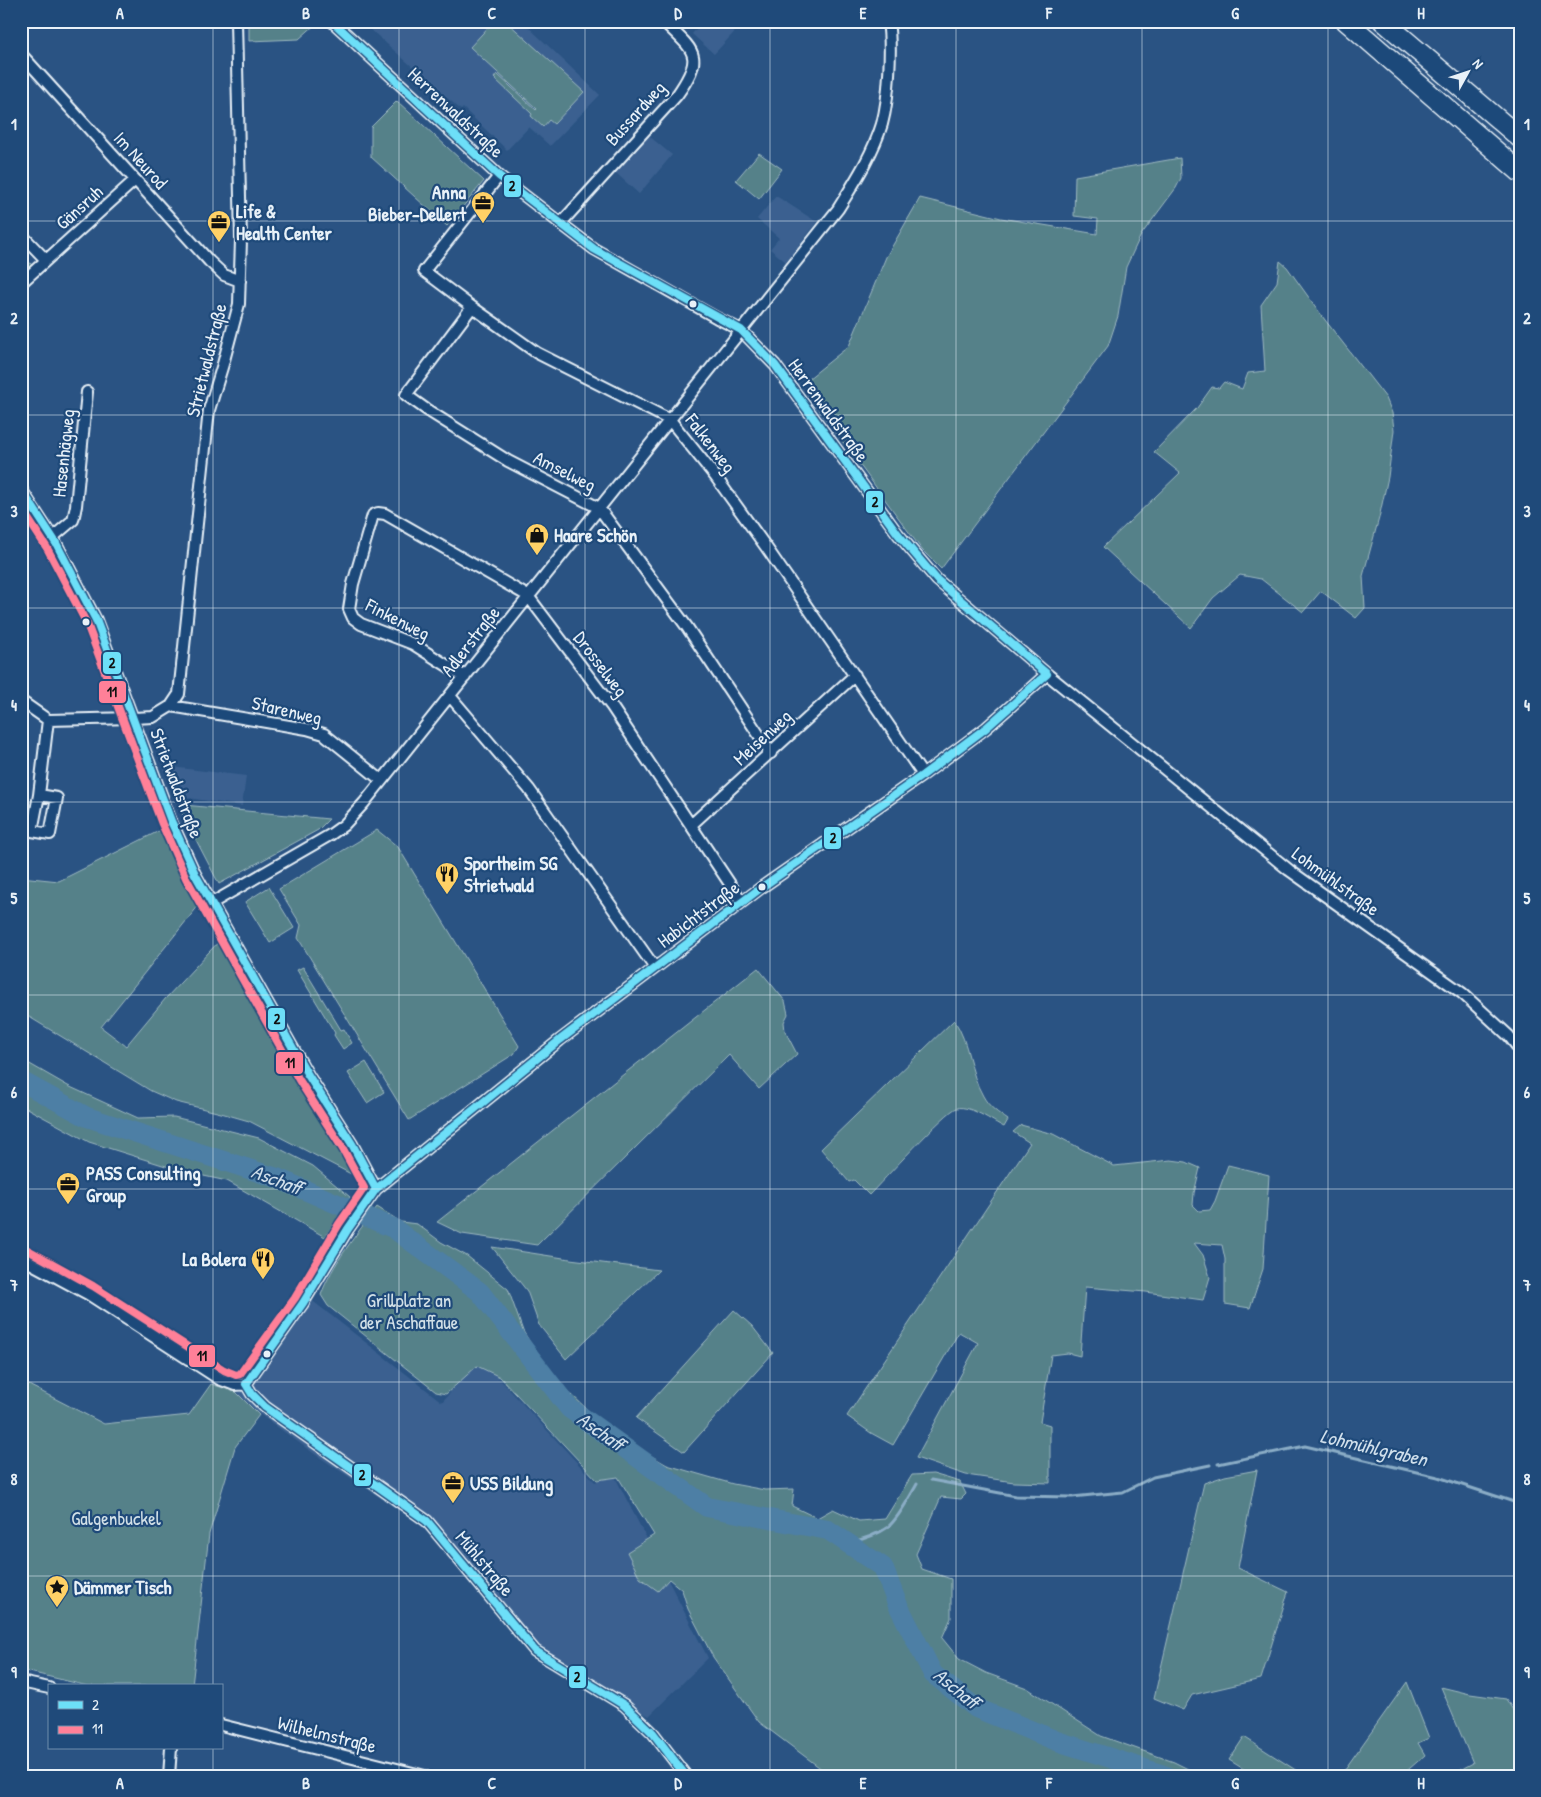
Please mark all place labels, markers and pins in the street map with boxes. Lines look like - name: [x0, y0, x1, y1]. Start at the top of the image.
- place label: Anna Bieber-Dellert: [368, 179, 467, 227]
- office icon: Anna Bieber-Dellert: [470, 190, 496, 224]
- place label: Life & Health Center: [236, 198, 333, 246]
- office icon: Life & Health Center: [206, 209, 232, 243]
- unlabelled marker: [688, 299, 698, 309]
- shop icon: Haare Schön: [524, 522, 550, 556]
- place label: Haare Schön: [554, 522, 638, 548]
- unlabelled marker: [81, 617, 91, 627]
- place label: Sportheim SG Strietwald: [464, 850, 558, 898]
- restaurant icon: Sportheim SG Strietwald: [434, 861, 460, 895]
- unlabelled marker: [757, 882, 767, 892]
- place label: PASS Consulting Group: [86, 1160, 201, 1209]
- office icon: PASS Consulting Group: [55, 1171, 81, 1205]
- place label: La Bolera: [182, 1246, 247, 1272]
- restaurant icon: La Bolera: [250, 1246, 276, 1280]
- unlabelled marker: [262, 1349, 272, 1359]
- office icon: USS Bildung: [440, 1470, 466, 1504]
- place label: USS Bildung: [470, 1470, 554, 1497]
- place icon: Dämmer Tisch: [44, 1574, 70, 1608]
- place label: Dämmer Tisch: [74, 1574, 171, 1600]

